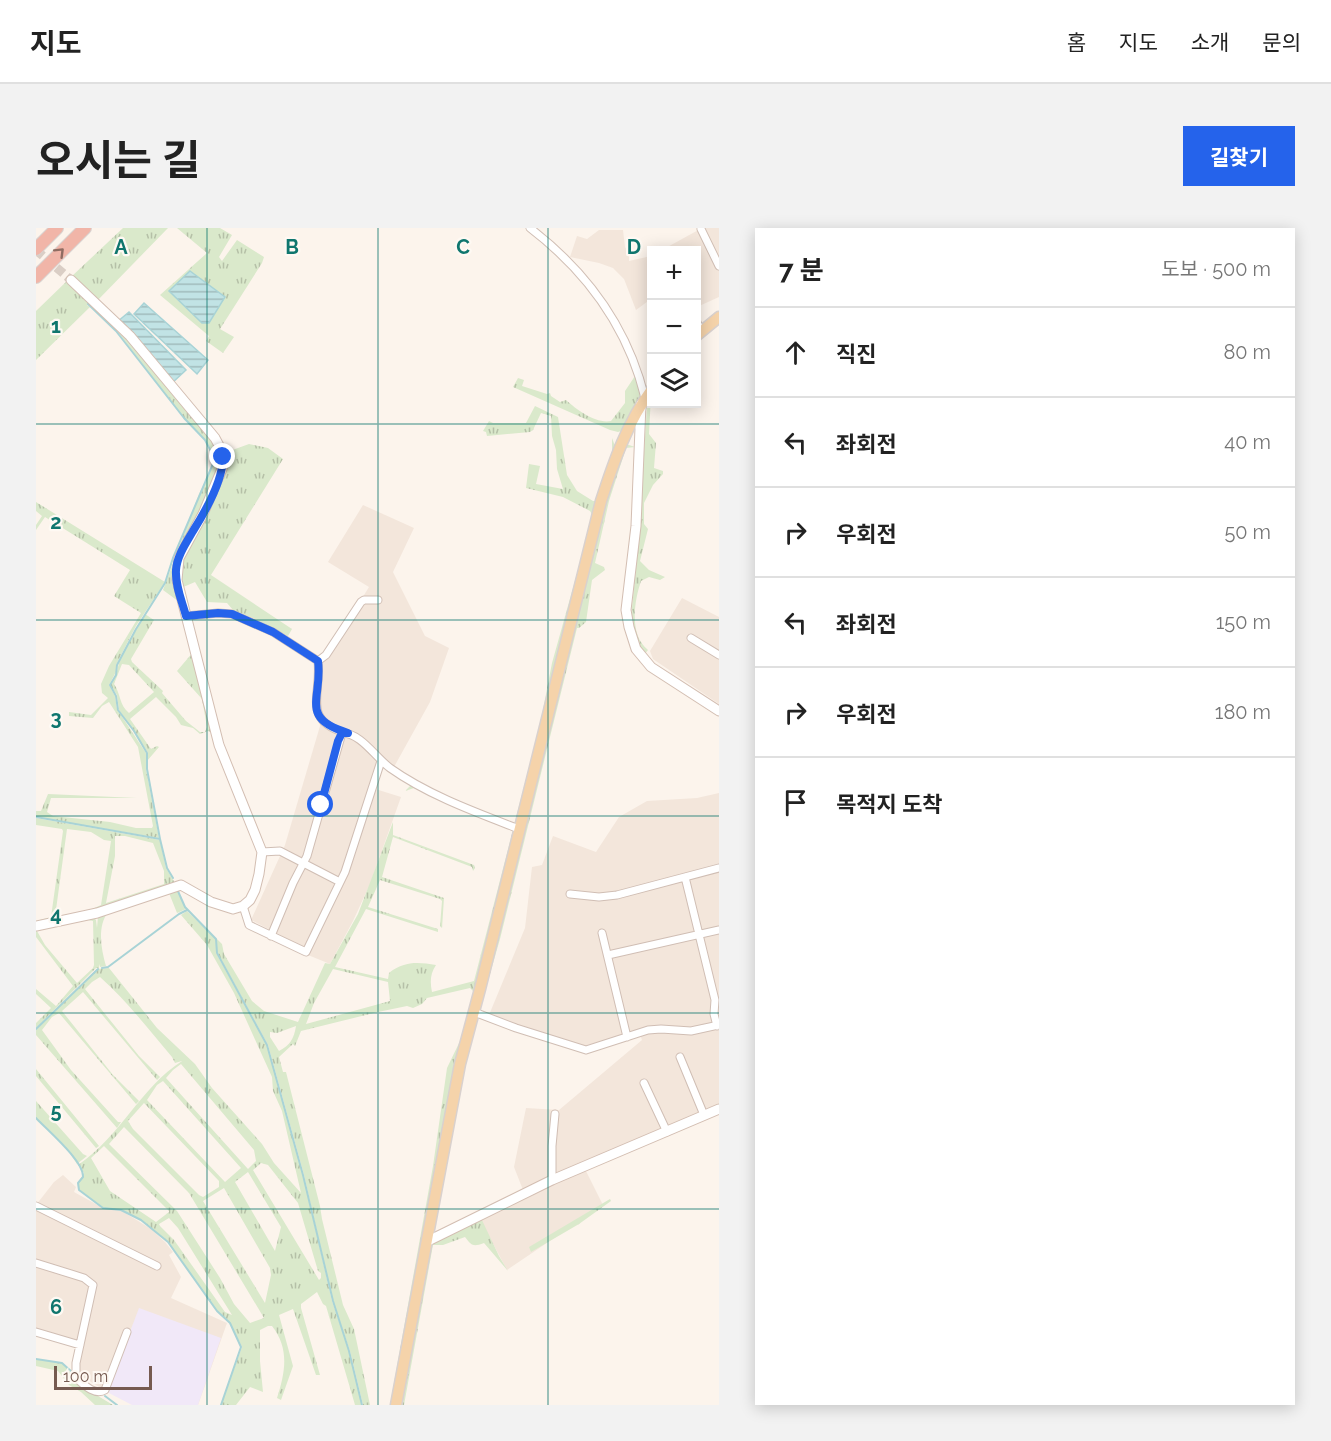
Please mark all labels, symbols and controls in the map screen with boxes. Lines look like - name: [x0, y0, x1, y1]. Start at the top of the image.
- text: 지도: [30, 27, 82, 60]
- text: 홈: [1067, 30, 1086, 55]
- text: 지도: [1119, 30, 1158, 55]
- text: 소개: [1191, 30, 1229, 55]
- text: 문의: [1262, 30, 1301, 55]
- button: 길찾기: [1183, 126, 1295, 186]
- text: 오시는 길: [36, 136, 201, 185]
- text: A: [114, 235, 128, 259]
- text: B: [285, 235, 299, 259]
- text: C: [456, 235, 470, 259]
- text: D: [627, 235, 641, 259]
- map controls: [647, 246, 701, 408]
- button: +: [647, 246, 701, 300]
- one-way arrow: [53, 249, 64, 260]
- text: 7 분: [779, 255, 824, 285]
- text: 도보 · 500 m: [1161, 257, 1271, 281]
- button: −: [647, 300, 701, 354]
- text: 1: [51, 314, 61, 338]
- icon: ahead: [779, 336, 812, 369]
- text: 80 m: [1223, 340, 1271, 364]
- text: 직진: [836, 341, 876, 367]
- button: layers: [647, 354, 701, 408]
- icon: left: [779, 426, 812, 459]
- text: 40 m: [1224, 430, 1271, 454]
- text: 좌회전: [836, 431, 897, 457]
- route end: [209, 443, 235, 469]
- text: 2: [50, 510, 62, 534]
- icon: right: [779, 516, 812, 549]
- text: 50 m: [1224, 520, 1271, 544]
- text: 우회전: [836, 521, 897, 547]
- icon: left: [779, 606, 812, 639]
- text: 150 m: [1216, 610, 1271, 634]
- text: 좌회전: [836, 611, 897, 637]
- icon: right: [779, 696, 812, 729]
- text: 180 m: [1215, 700, 1271, 724]
- text: 우회전: [836, 701, 897, 727]
- text: 3: [50, 706, 62, 730]
- icon: arrive: [779, 786, 812, 819]
- route start: [307, 791, 333, 817]
- text: 목적지 도착: [836, 791, 942, 817]
- text: 4: [50, 902, 62, 926]
- text: 5: [50, 1099, 62, 1123]
- text: 6: [50, 1295, 62, 1319]
- scale bar: [54, 1363, 152, 1390]
- text: 100 m: [63, 1367, 108, 1386]

